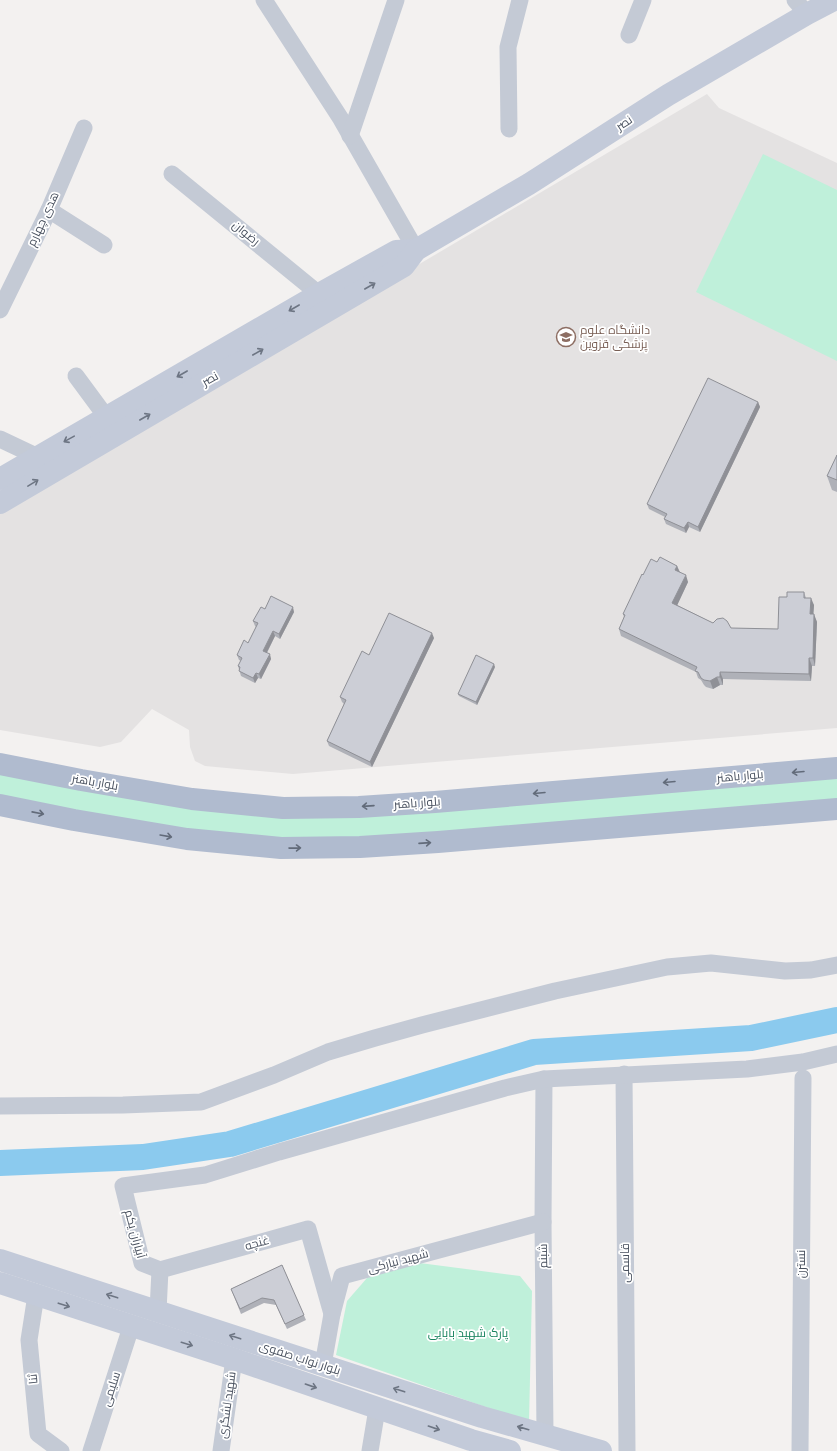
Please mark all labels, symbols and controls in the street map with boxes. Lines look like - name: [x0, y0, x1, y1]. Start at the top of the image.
- street label: نصر: [611, 111, 635, 135]
- street label: هدی چهارم: [22, 189, 64, 249]
- street label: رضوان: [229, 216, 264, 249]
- one-way arrow: [364, 281, 376, 289]
- one-way arrow: [288, 305, 300, 313]
- place label: دانشگاه علوم پزشکی قزوین: [580, 321, 650, 353]
- school or university icon: دانشگاه علوم پزشکی قزوین: [555, 326, 577, 348]
- one-way arrow: [252, 347, 264, 355]
- street label: نصر: [197, 367, 221, 391]
- one-way arrow: [176, 371, 188, 379]
- one-way arrow: [139, 413, 151, 421]
- one-way arrow: [63, 436, 75, 444]
- one-way arrow: [27, 479, 38, 487]
- street label: بلوار باهنر: [715, 765, 764, 786]
- one-way arrow: [792, 768, 805, 775]
- street label: بلوار باهنر: [70, 769, 120, 794]
- one-way arrow: [663, 779, 676, 786]
- one-way arrow: [533, 790, 546, 797]
- street label: بلوار باهنر: [392, 792, 441, 813]
- one-way arrow: [361, 802, 374, 810]
- one-way arrow: [31, 809, 44, 817]
- one-way arrow: [159, 832, 172, 840]
- one-way arrow: [418, 839, 431, 846]
- one-way arrow: [288, 844, 301, 852]
- street label: آبیاران یکم: [121, 1208, 150, 1261]
- street label: غنچه: [243, 1231, 271, 1255]
- street label: شبنم: [534, 1243, 551, 1269]
- street label: قاسمی: [616, 1243, 633, 1283]
- street label: شهید نیارکی: [366, 1244, 430, 1277]
- street label: نسترن: [792, 1250, 809, 1278]
- one-way arrow: [106, 1292, 119, 1299]
- one-way arrow: [57, 1301, 69, 1309]
- park label: پارک شهید بابایی: [428, 1324, 509, 1342]
- one-way arrow: [229, 1333, 242, 1340]
- street label: بلوار نواب صفوی: [257, 1336, 343, 1379]
- one-way arrow: [181, 1341, 194, 1348]
- street label: سلیمی: [97, 1369, 124, 1409]
- street label: شهید لشگری: [213, 1370, 240, 1439]
- street label: ثنا: [23, 1372, 41, 1385]
- one-way arrow: [304, 1382, 316, 1390]
- one-way arrow: [393, 1386, 406, 1393]
- one-way arrow: [427, 1424, 439, 1432]
- one-way arrow: [517, 1424, 530, 1431]

